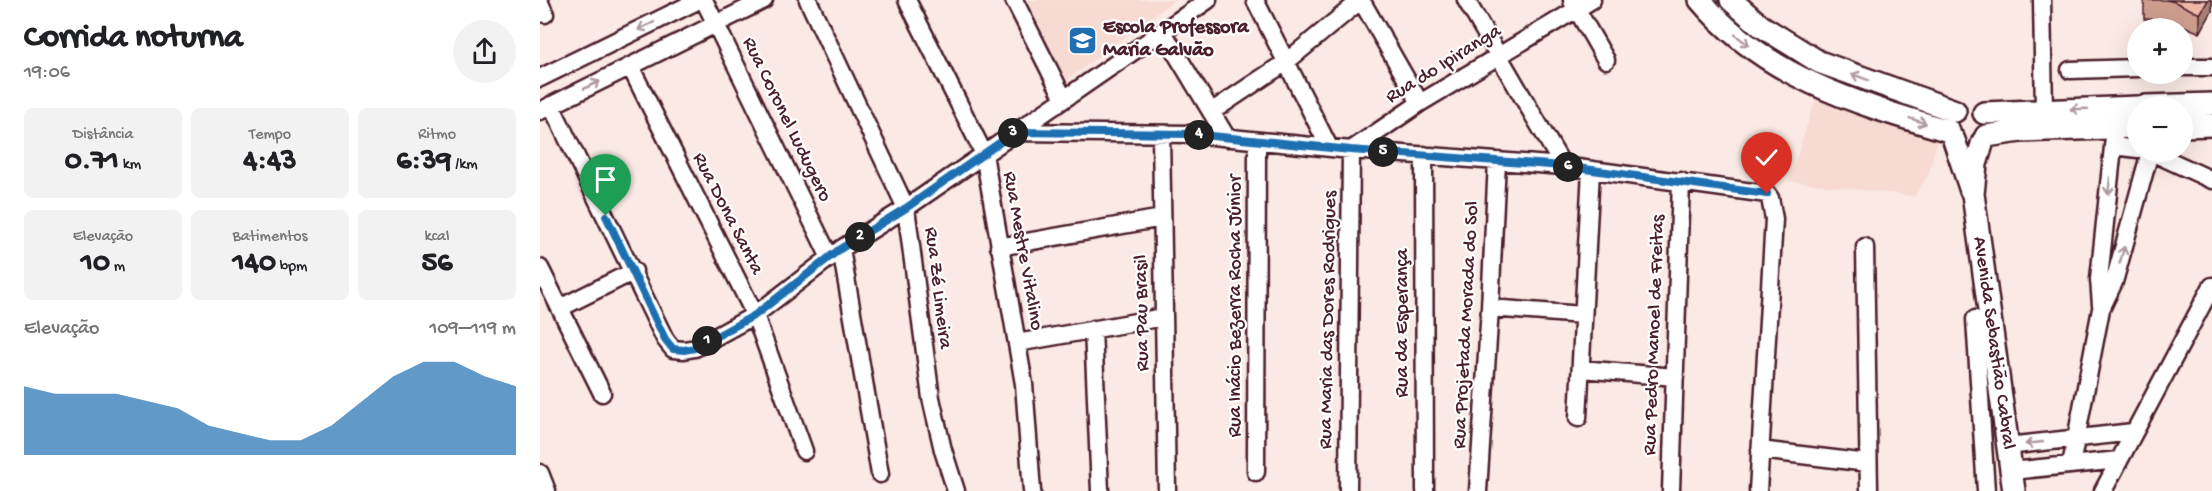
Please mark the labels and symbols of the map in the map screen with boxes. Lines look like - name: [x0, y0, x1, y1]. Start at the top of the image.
- place label: Escola Professora Maria Galvão: [1103, 17, 1249, 63]
- street label: Rua do Ipiranga: [1382, 20, 1507, 110]
- one-way arrow: [638, 21, 656, 32]
- school or university icon: Escola Professora Maria Galvão: [1066, 24, 1098, 56]
- street label: Rua Coronel Ludugero: [736, 34, 836, 206]
- one-way arrow: [1734, 34, 1750, 47]
- one-way arrow: [1851, 71, 1870, 82]
- one-way arrow: [583, 78, 601, 90]
- one-way arrow: [2070, 104, 2090, 115]
- one-way arrow: [1908, 117, 1927, 128]
- pin: 3: [998, 118, 1028, 148]
- pin: 4: [1184, 120, 1214, 150]
- pin: [1741, 132, 1792, 194]
- pin: 5: [1368, 137, 1398, 167]
- street label: Rua Dona Santa: [686, 149, 768, 280]
- pin: 6: [1553, 152, 1583, 182]
- pin: [580, 154, 631, 216]
- street label: Rua Mestre Vitalino: [997, 170, 1047, 332]
- street label: Rua Inácio Bezerra Rocha Júnior: [1225, 173, 1248, 437]
- one-way arrow: [2103, 176, 2114, 196]
- street label: Rua Maria das Dores Rodrigues: [1315, 190, 1343, 449]
- street label: Rua Projetada Morada do Sol: [1449, 201, 1485, 449]
- street label: Rua Pedro Manoel de Freitas: [1639, 214, 1671, 456]
- pin: 2: [845, 222, 875, 252]
- street label: Rua Zé Limeira: [918, 226, 956, 351]
- street label: Avenida Sebastião Cabral: [1967, 235, 2019, 451]
- one-way arrow: [2116, 245, 2128, 264]
- street label: Rua da Esperança: [1392, 248, 1415, 397]
- street label: Rua Pau Brasil: [1130, 255, 1156, 371]
- pin: 1: [692, 326, 722, 356]
- one-way arrow: [2024, 438, 2044, 449]

